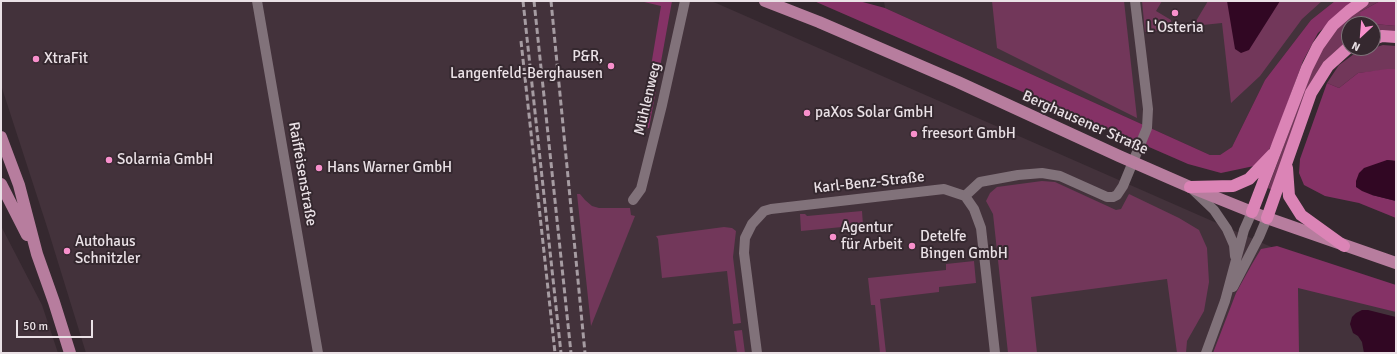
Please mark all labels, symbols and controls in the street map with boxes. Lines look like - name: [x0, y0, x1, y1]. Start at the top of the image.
- marker: L'Osteria: [1170, 8, 1180, 18]
- north arrow: [1341, 16, 1381, 56]
- place label: L'Osteria: [1146, 19, 1204, 37]
- text: N: [1350, 39, 1362, 54]
- place label: P&R, Langenfeld-Berghausen: [450, 48, 603, 83]
- place label: XtraFit: [44, 50, 88, 68]
- marker: XtraFit: [31, 54, 41, 64]
- marker: P&R, Langenfeld-Berghausen: [606, 61, 616, 71]
- street label: Mühlenweg: [631, 61, 665, 137]
- street label: Berghausener Straße: [1019, 87, 1151, 159]
- place label: paXos Solar GmbH: [815, 104, 933, 122]
- marker: paXos Solar GmbH: [802, 108, 812, 118]
- street label: Raiffeisenstraße: [284, 120, 320, 228]
- place label: freesort GmbH: [922, 125, 1016, 143]
- marker: freesort GmbH: [909, 129, 919, 139]
- place label: Solarnia GmbH: [117, 151, 213, 169]
- marker: Solarnia GmbH: [104, 155, 114, 165]
- place label: Hans Warner GmbH: [327, 159, 452, 177]
- marker: Hans Warner GmbH: [314, 163, 324, 173]
- street label: Karl-Benz-Straße: [813, 168, 925, 198]
- place label: Agentur für Arbeit: [841, 219, 902, 254]
- place label: Detelfe Bingen GmbH: [920, 228, 1008, 263]
- marker: Agentur für Arbeit: [828, 232, 838, 242]
- place label: Autohaus Schnitzler: [75, 233, 140, 268]
- marker: Detelfe Bingen GmbH: [907, 241, 917, 251]
- marker: Autohaus Schnitzler: [62, 246, 72, 256]
- scale bar: [18, 312, 95, 338]
- text: 50 m: [23, 319, 48, 334]

